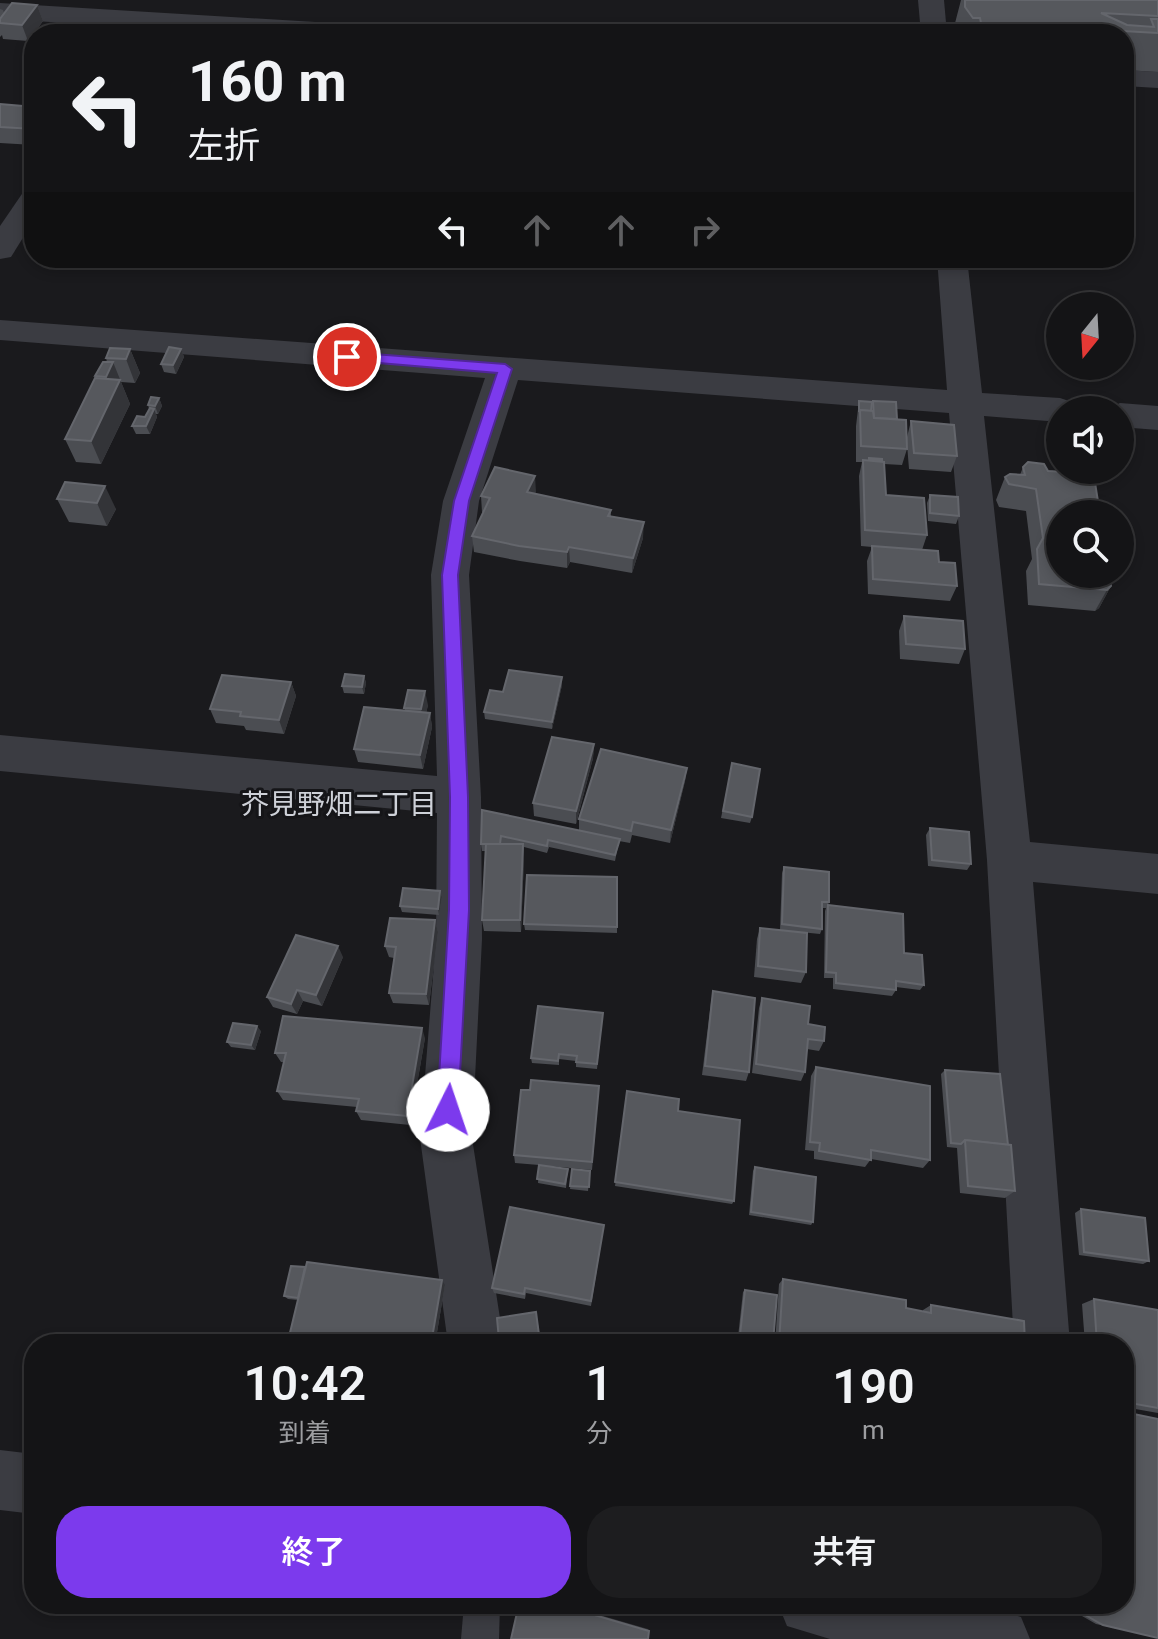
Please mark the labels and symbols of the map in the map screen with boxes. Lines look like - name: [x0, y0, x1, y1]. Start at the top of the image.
- north arrow: [1046, 292, 1134, 380]
- pin: [313, 323, 381, 391]
- district label: 芥見野畑二丁目: [241, 788, 437, 821]
- position arrow: [406, 1068, 490, 1152]

